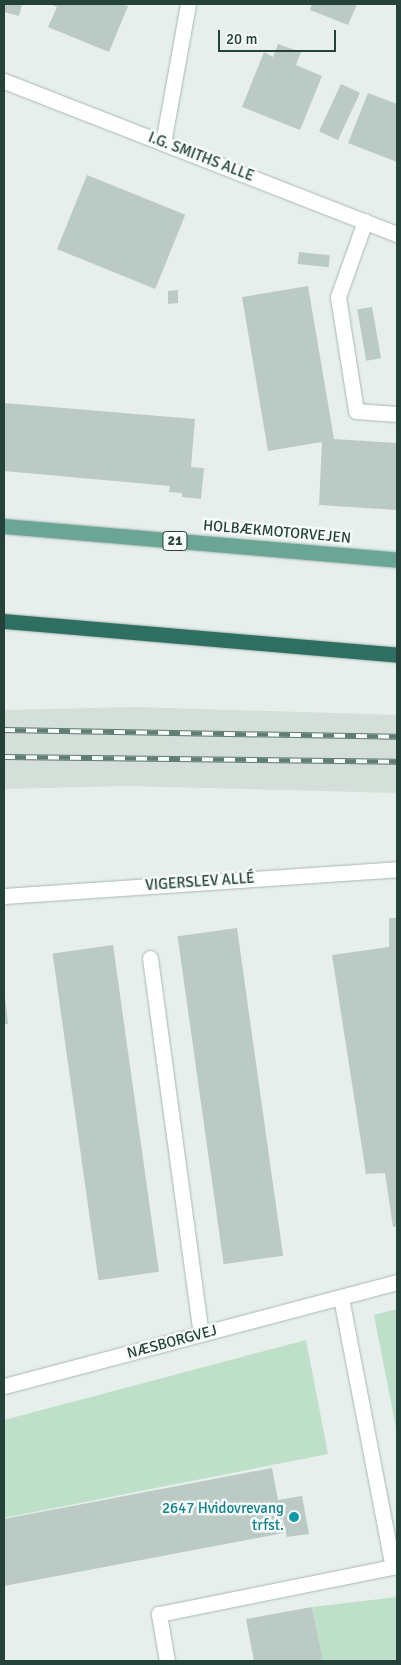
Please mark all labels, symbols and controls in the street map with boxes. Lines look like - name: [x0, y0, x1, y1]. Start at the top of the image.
- scale bar: [221, 20, 338, 52]
- text: 20 m: [226, 30, 257, 48]
- street label: I.G. SMITHS ALLE: [146, 129, 256, 185]
- street label: HOLBÆKMOTORVEJEN: [202, 517, 352, 547]
- road number: 21: [161, 530, 189, 552]
- street label: VIGERSLEV ALLÉ: [145, 869, 255, 895]
- street label: NÆSBORGVEJ: [125, 1321, 219, 1363]
- place label: 2647 Hvidovrevang trfst.: [162, 1499, 284, 1534]
- marker: 2647 Hvidovrevang trfst.: [288, 1511, 300, 1523]

